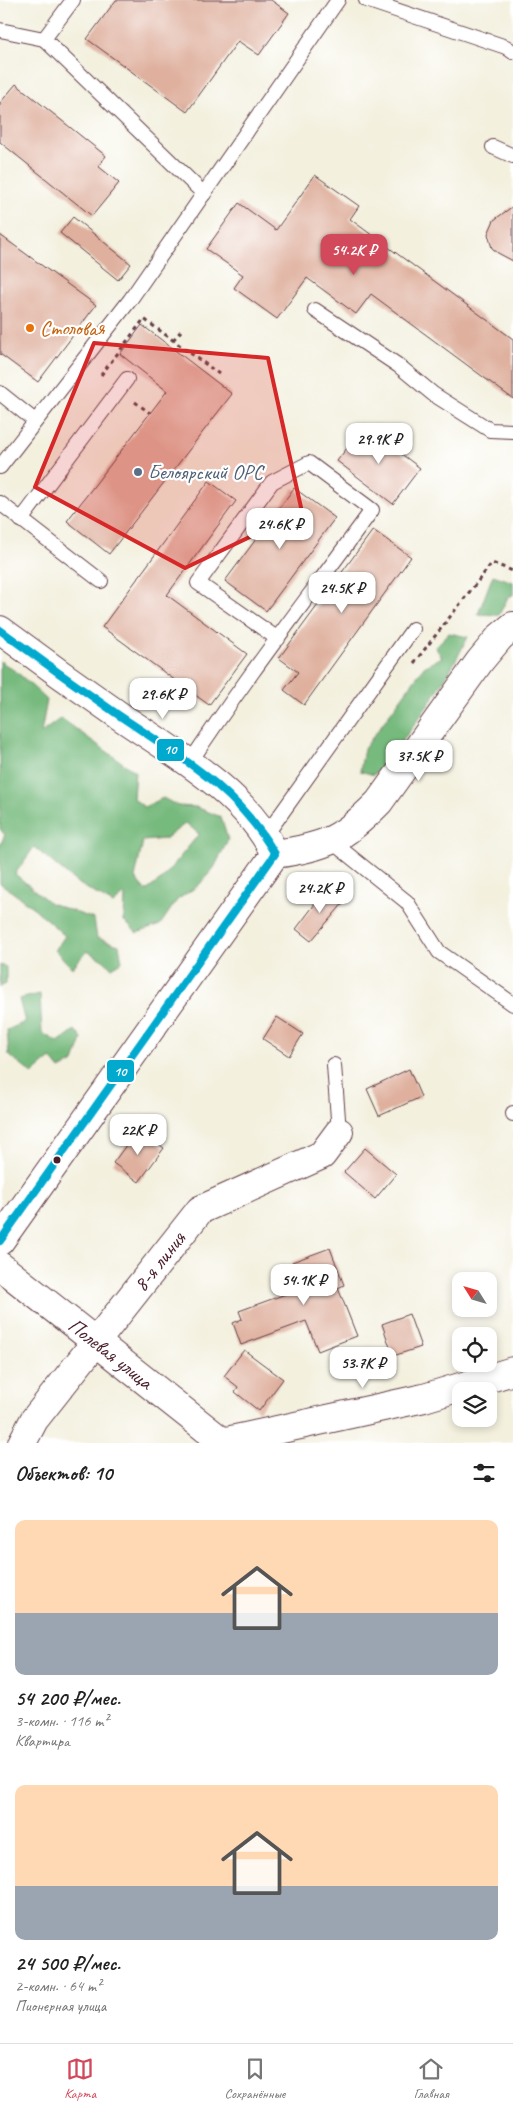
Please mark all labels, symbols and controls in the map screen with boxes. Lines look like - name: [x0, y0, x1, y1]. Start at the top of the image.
- pin: 54.2K ₽: [308, 234, 400, 276]
- text: 54.2K ₽: [332, 240, 376, 260]
- place label: Столовая: [40, 315, 106, 341]
- marker: Столовая: [24, 322, 36, 334]
- pin: 29.9K ₽: [333, 422, 425, 465]
- text: 29.9K ₽: [357, 429, 401, 449]
- place label: Белоярский ОРС: [148, 459, 266, 485]
- marker: Белоярский ОРС: [132, 466, 144, 478]
- pin: 24.6K ₽: [234, 508, 326, 550]
- text: 24.6K ₽: [257, 514, 303, 534]
- pin: 24.5K ₽: [296, 572, 388, 614]
- text: 24.5K ₽: [320, 578, 364, 598]
- pin: 29.6K ₽: [117, 678, 209, 720]
- text: 29.6K ₽: [140, 684, 186, 704]
- line badge: 10: [156, 738, 185, 762]
- pin: 37.5K ₽: [373, 740, 465, 782]
- text: 10: [164, 741, 178, 758]
- text: 37.5K ₽: [397, 746, 441, 766]
- pin: 24.2K ₽: [274, 872, 366, 914]
- text: 24.2K ₽: [297, 878, 343, 898]
- line badge: 10: [106, 1059, 135, 1083]
- text: 10: [114, 1063, 128, 1080]
- pin: 22K ₽: [103, 1114, 173, 1156]
- text: 22K ₽: [121, 1120, 155, 1140]
- unlabelled marker: [52, 1155, 62, 1165]
- street label: 8-я линия: [128, 1225, 192, 1297]
- pin: 54.1K ₽: [258, 1264, 350, 1306]
- text: 54.1K ₽: [282, 1270, 326, 1290]
- north arrow: [452, 1272, 498, 1318]
- map controls: [452, 1272, 497, 1427]
- street label: Полевая улица: [63, 1312, 160, 1396]
- button: locate: [452, 1327, 497, 1372]
- pin: 53.7K ₽: [317, 1346, 409, 1389]
- text: 53.7K ₽: [341, 1353, 385, 1373]
- button: layers: [452, 1382, 497, 1427]
- icon: filters: [470, 1459, 498, 1487]
- text: Объектов: 10: [15, 1460, 112, 1486]
- icon: home: [212, 1553, 302, 1643]
- text: 54 200 ₽/мес.: [15, 1685, 120, 1711]
- text: 3-комн. · 116 m²: [15, 1711, 108, 1731]
- text: Квартира: [15, 1731, 70, 1751]
- icon: home: [212, 1818, 302, 1908]
- text: 24 500 ₽/мес.: [15, 1950, 120, 1976]
- text: 2-комн. · 64 m²: [15, 1976, 101, 1996]
- text: Пионерная улица: [15, 1996, 106, 2016]
- tab: Карта: [64, 2055, 96, 2102]
- tab: Сохранённые: [225, 2055, 285, 2102]
- tab: Главная: [414, 2055, 449, 2102]

